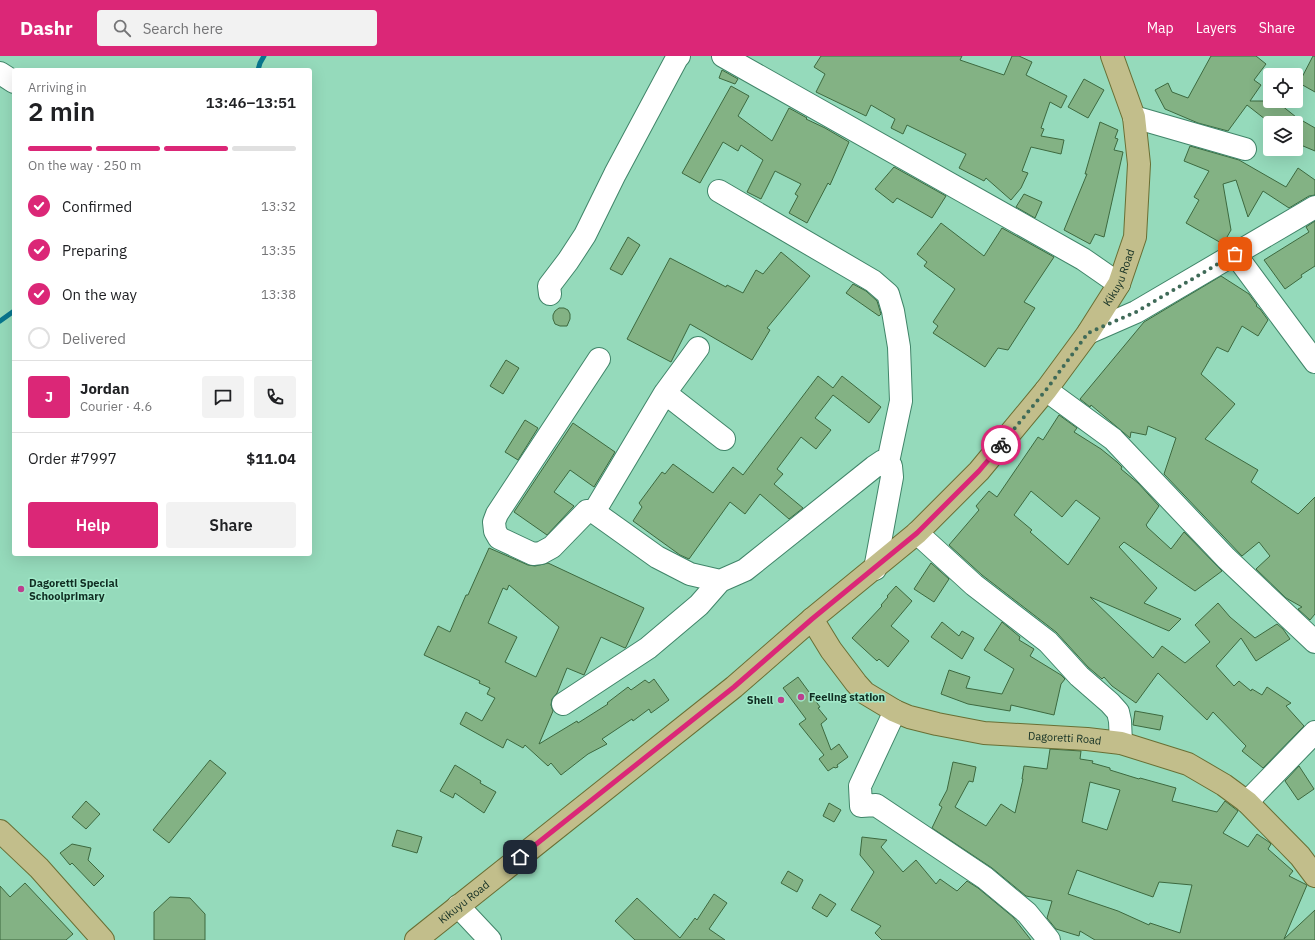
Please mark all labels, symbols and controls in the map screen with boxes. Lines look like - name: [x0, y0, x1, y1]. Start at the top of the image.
- search box: [97, 10, 377, 46]
- text: Dashr: [20, 16, 73, 40]
- icon: search: [111, 17, 133, 39]
- text: Search here: [143, 19, 223, 38]
- text: Map: [1147, 19, 1174, 37]
- text: Layers: [1196, 19, 1237, 37]
- text: Share: [1259, 19, 1295, 37]
- map controls: [1263, 68, 1303, 156]
- button: locate: [1263, 68, 1303, 108]
- text: Arriving in: [28, 79, 87, 96]
- text: 13:46–13:51: [206, 93, 296, 112]
- text: 2 min: [28, 94, 95, 128]
- button: layers: [1263, 116, 1303, 156]
- text: On the way · 250 m: [28, 157, 141, 174]
- icon: check: [28, 195, 50, 217]
- text: Confirmed: [62, 197, 132, 216]
- text: 13:32: [261, 198, 296, 215]
- pin: [1218, 237, 1252, 271]
- icon: check: [28, 239, 50, 261]
- text: Preparing: [62, 241, 127, 260]
- text: 13:35: [261, 242, 296, 259]
- icon: bag: [1224, 243, 1246, 265]
- street label: Kikuyu Road: [1100, 247, 1137, 309]
- icon: check: [28, 283, 50, 305]
- text: On the way: [62, 285, 137, 304]
- text: 13:38: [261, 286, 296, 303]
- text: Delivered: [62, 329, 126, 348]
- button: chat: [202, 376, 244, 418]
- button: phone: [254, 376, 296, 418]
- text: Jordan: [80, 379, 129, 398]
- text: J: [45, 387, 53, 406]
- text: Courier · 4.6: [80, 398, 152, 415]
- courier: [981, 425, 1021, 465]
- icon: bike: [990, 434, 1012, 456]
- text: Order #7997: [28, 449, 117, 468]
- text: $11.04: [246, 449, 296, 468]
- button: Help: [28, 502, 158, 548]
- button: Share: [166, 502, 296, 548]
- place label: Dagoretti Special Schoolprimary: [29, 576, 119, 603]
- marker: Dagoretti Special Schoolprimary: [16, 584, 26, 594]
- place label: Feeling station: [809, 690, 885, 704]
- marker: Feeling station: [796, 692, 806, 702]
- place label: Shell: [747, 693, 774, 707]
- marker: Shell: [776, 695, 786, 705]
- street label: Dagoretti Road: [1028, 729, 1102, 748]
- pin: [503, 840, 537, 874]
- icon: home: [509, 846, 531, 868]
- street label: Kikuyu Road: [435, 877, 492, 927]

